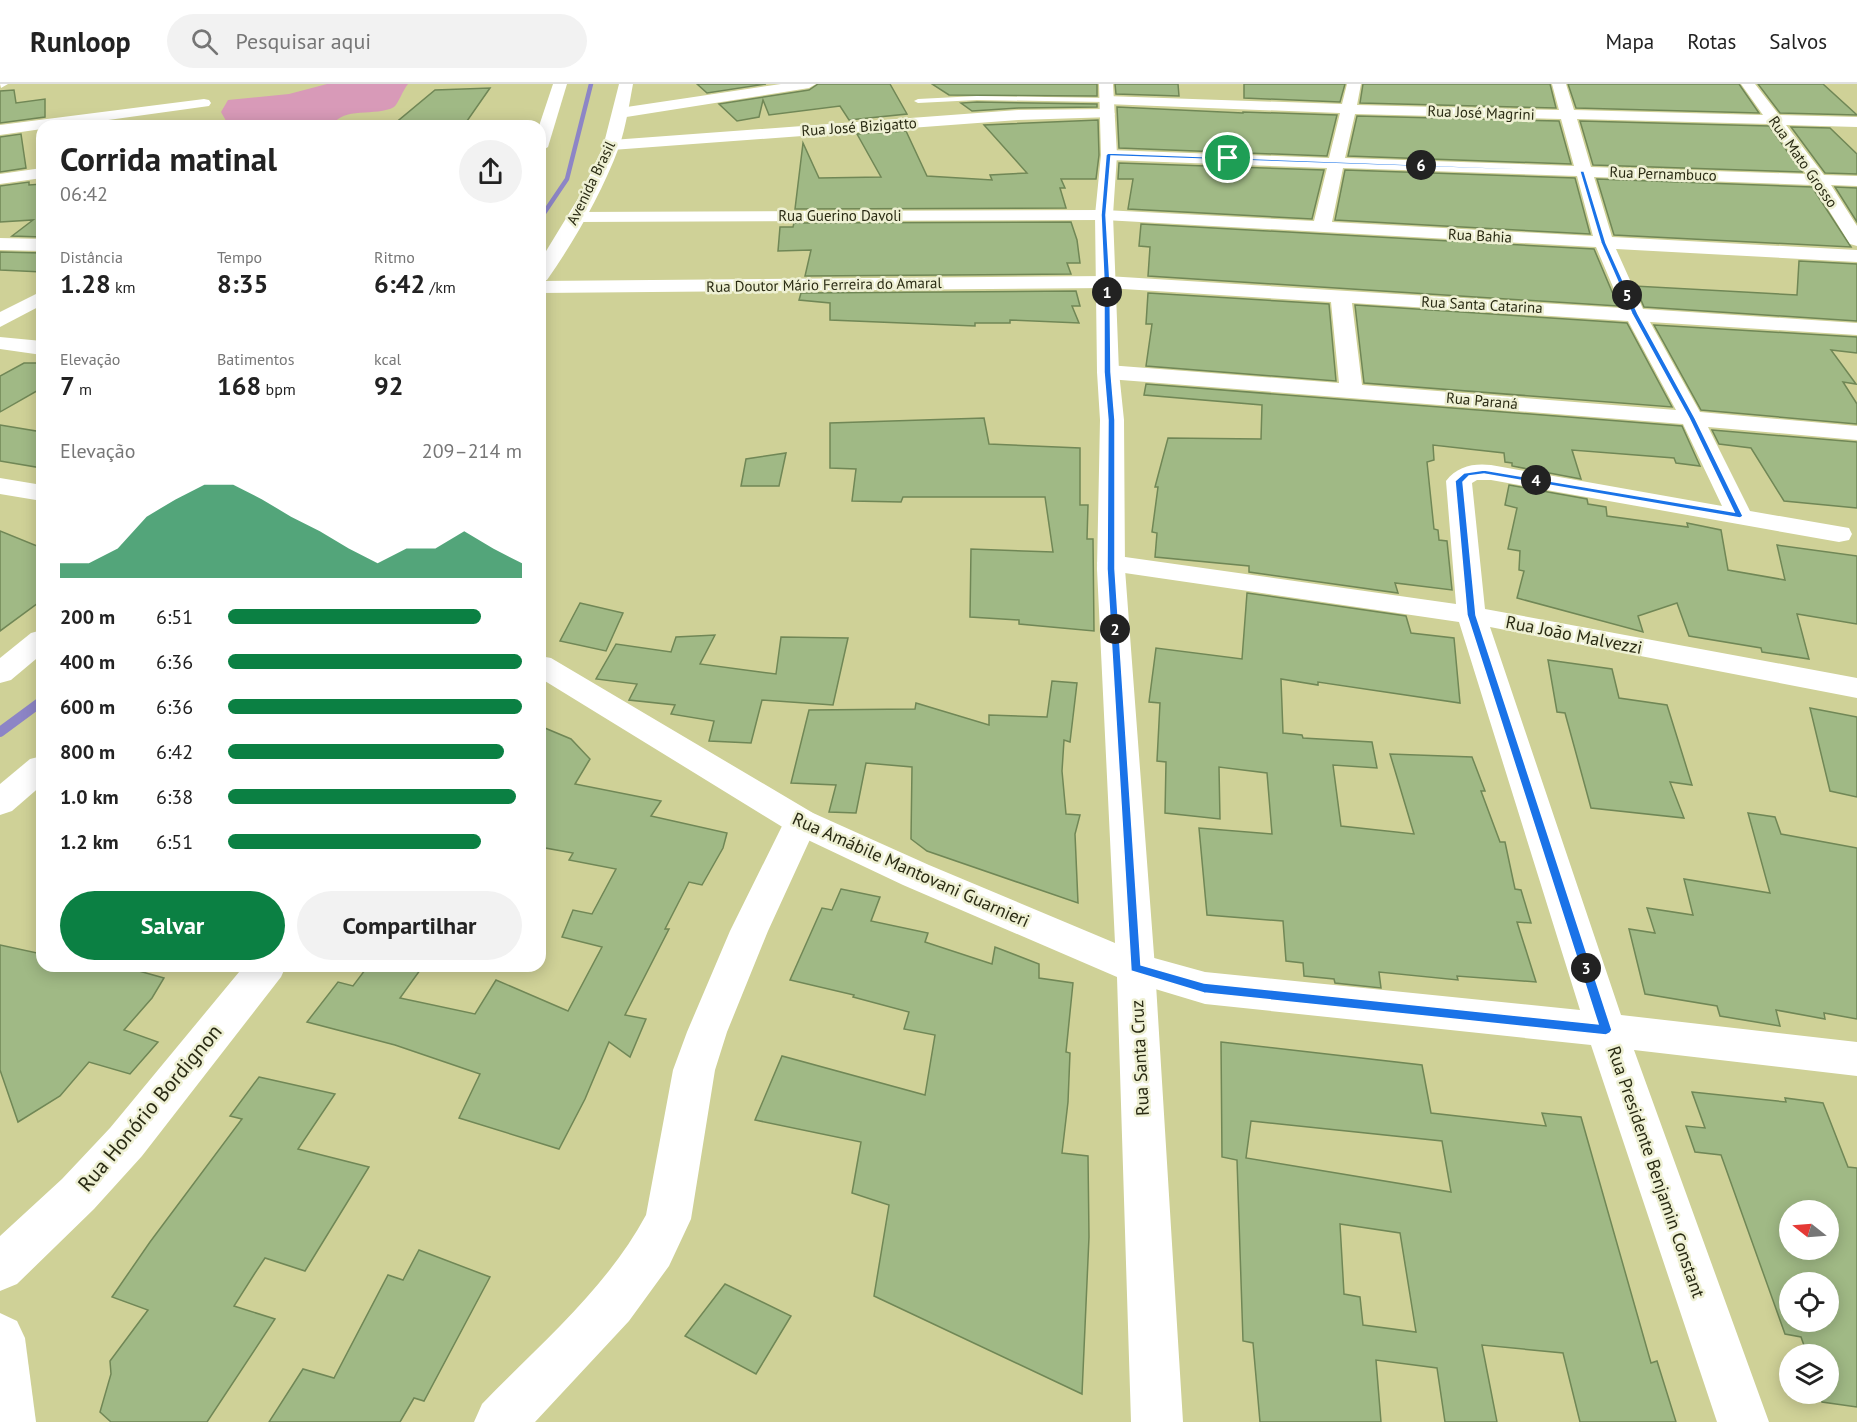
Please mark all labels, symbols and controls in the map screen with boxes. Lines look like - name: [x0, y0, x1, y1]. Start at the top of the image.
- search box: [167, 14, 587, 68]
- text: Runloop: [30, 23, 131, 60]
- icon: search: [188, 25, 221, 58]
- text: Pesquisar aqui: [236, 27, 371, 55]
- text: Mapa: [1605, 28, 1654, 55]
- text: Rotas: [1687, 28, 1736, 55]
- text: Salvos: [1769, 28, 1827, 55]
- street label: Rua José Magrini: [1427, 101, 1535, 124]
- street label: Rua Mato Grosso: [1765, 112, 1842, 211]
- street label: Rua José Bizigatto: [801, 113, 917, 140]
- pin: [1202, 132, 1253, 183]
- text: Corrida matinal: [60, 137, 277, 180]
- street label: Avenida Brasil: [562, 137, 619, 228]
- button: share: [459, 140, 522, 203]
- icon: arrive: [1211, 141, 1244, 174]
- pin: 6: [1406, 150, 1436, 180]
- text: 6: [1416, 155, 1426, 175]
- street label: Rua Pernambuco: [1609, 162, 1717, 185]
- text: 06:42: [60, 181, 108, 207]
- street label: Rua Guerino Davoli: [778, 206, 902, 225]
- street label: Rua Bahia: [1447, 224, 1513, 247]
- text: Distância: [60, 247, 123, 267]
- text: Tempo: [217, 247, 262, 267]
- text: Ritmo: [374, 247, 415, 267]
- text: 1.28: [60, 267, 111, 300]
- text: 8:35: [217, 267, 268, 300]
- text: 6:42: [374, 267, 425, 300]
- street label: Rua Doutor Mário Ferreira do Amaral: [706, 273, 942, 296]
- text: km: [111, 277, 136, 297]
- text: /km: [425, 277, 456, 297]
- pin: 1: [1092, 277, 1122, 307]
- pin: 5: [1612, 280, 1642, 310]
- text: 1: [1102, 282, 1112, 302]
- text: 5: [1622, 285, 1632, 305]
- street label: Rua Santa Catarina: [1421, 292, 1543, 317]
- text: Elevação: [60, 349, 120, 369]
- text: Batimentos: [217, 349, 294, 369]
- text: kcal: [374, 349, 401, 369]
- text: 7: [60, 369, 75, 402]
- text: 168: [217, 369, 261, 402]
- text: 92: [374, 369, 403, 402]
- text: m: [75, 379, 92, 399]
- text: bpm: [261, 379, 296, 399]
- street label: Rua Paraná: [1445, 388, 1519, 413]
- text: Elevação: [60, 438, 136, 464]
- text: 209–214 m: [422, 438, 522, 464]
- pin: 4: [1521, 465, 1551, 495]
- text: 4: [1531, 470, 1541, 490]
- text: 200 m: [60, 604, 115, 630]
- text: 6:51: [156, 604, 193, 630]
- street label: Rua João Malvezzi: [1504, 610, 1645, 659]
- pin: 2: [1100, 614, 1130, 644]
- text: 2: [1110, 619, 1120, 639]
- text: 400 m: [60, 649, 115, 675]
- text: 6:36: [156, 649, 193, 675]
- text: 600 m: [60, 694, 115, 720]
- text: 6:36: [156, 694, 193, 720]
- text: 800 m: [60, 739, 115, 765]
- text: 6:42: [156, 739, 193, 765]
- text: 1.0 km: [60, 784, 119, 810]
- text: 6:38: [156, 784, 193, 810]
- street label: Rua Amábile Mantovani Guarnieri: [789, 807, 1033, 932]
- text: 1.2 km: [60, 829, 119, 855]
- text: 6:51: [156, 829, 193, 855]
- button: Salvar: [60, 891, 285, 960]
- button: Compartilhar: [297, 891, 522, 960]
- pin: 3: [1571, 953, 1601, 983]
- text: 3: [1581, 958, 1591, 978]
- street label: Rua Santa Cruz: [1125, 1000, 1154, 1117]
- street label: Rua Honório Bordignon: [72, 1018, 228, 1197]
- street label: Rua Presidente Benjamin Constant: [1603, 1043, 1710, 1301]
- north arrow: [1779, 1200, 1839, 1260]
- map controls: [1779, 1200, 1839, 1404]
- button: locate: [1779, 1272, 1839, 1332]
- button: layers: [1779, 1344, 1839, 1404]

